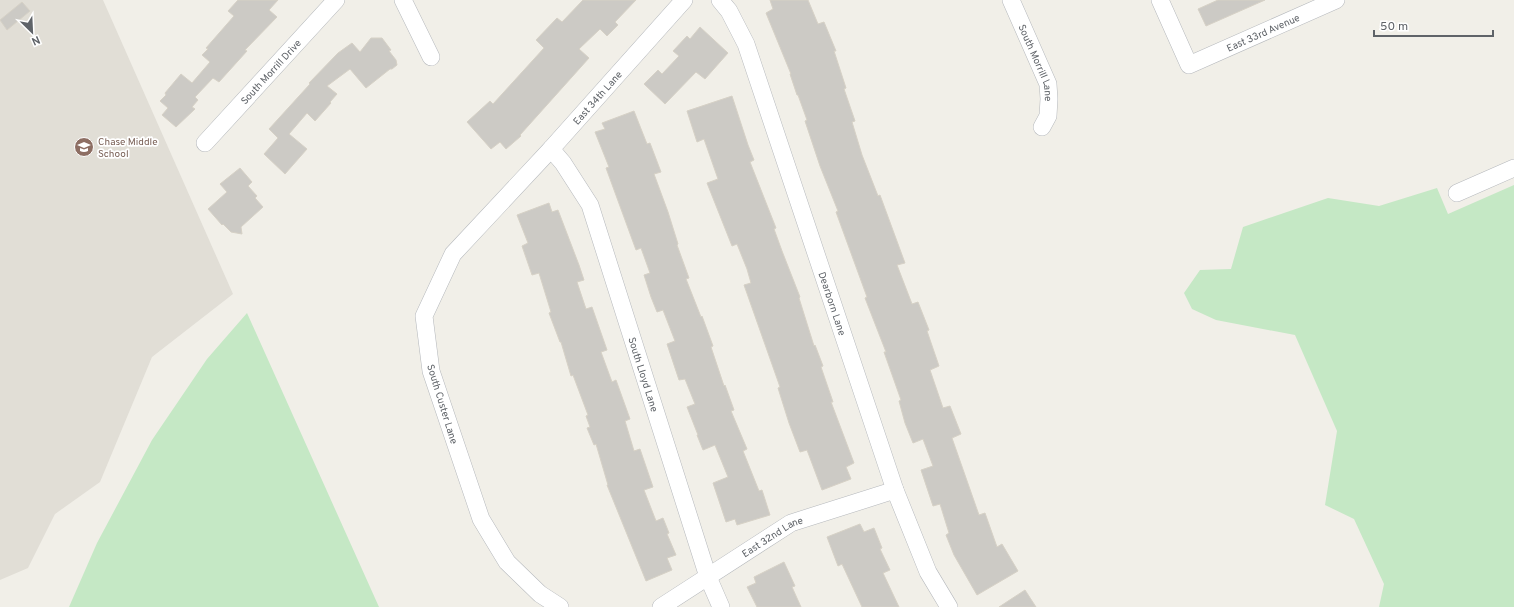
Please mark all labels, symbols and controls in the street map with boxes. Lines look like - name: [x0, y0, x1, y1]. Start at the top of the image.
- north arrow: [12, 12, 52, 52]
- street label: East 33rd Avenue: [1225, 12, 1302, 56]
- scale bar: [1374, 12, 1493, 38]
- text: 50 m: [1380, 19, 1408, 35]
- street label: South Morrill Lane: [1015, 23, 1054, 102]
- text: N: [29, 32, 42, 48]
- street label: South Morrill Drive: [239, 37, 305, 108]
- street label: East 34th Lane: [571, 69, 626, 128]
- school or university icon: Chase Middle School: [73, 136, 95, 158]
- place label: Chase Middle School: [98, 136, 158, 161]
- street label: Dearborn Lane: [815, 270, 848, 338]
- street label: South Lloyd Lane: [624, 336, 660, 414]
- street label: South Custer Lane: [423, 363, 460, 446]
- street label: East 32nd Lane: [740, 515, 805, 561]

